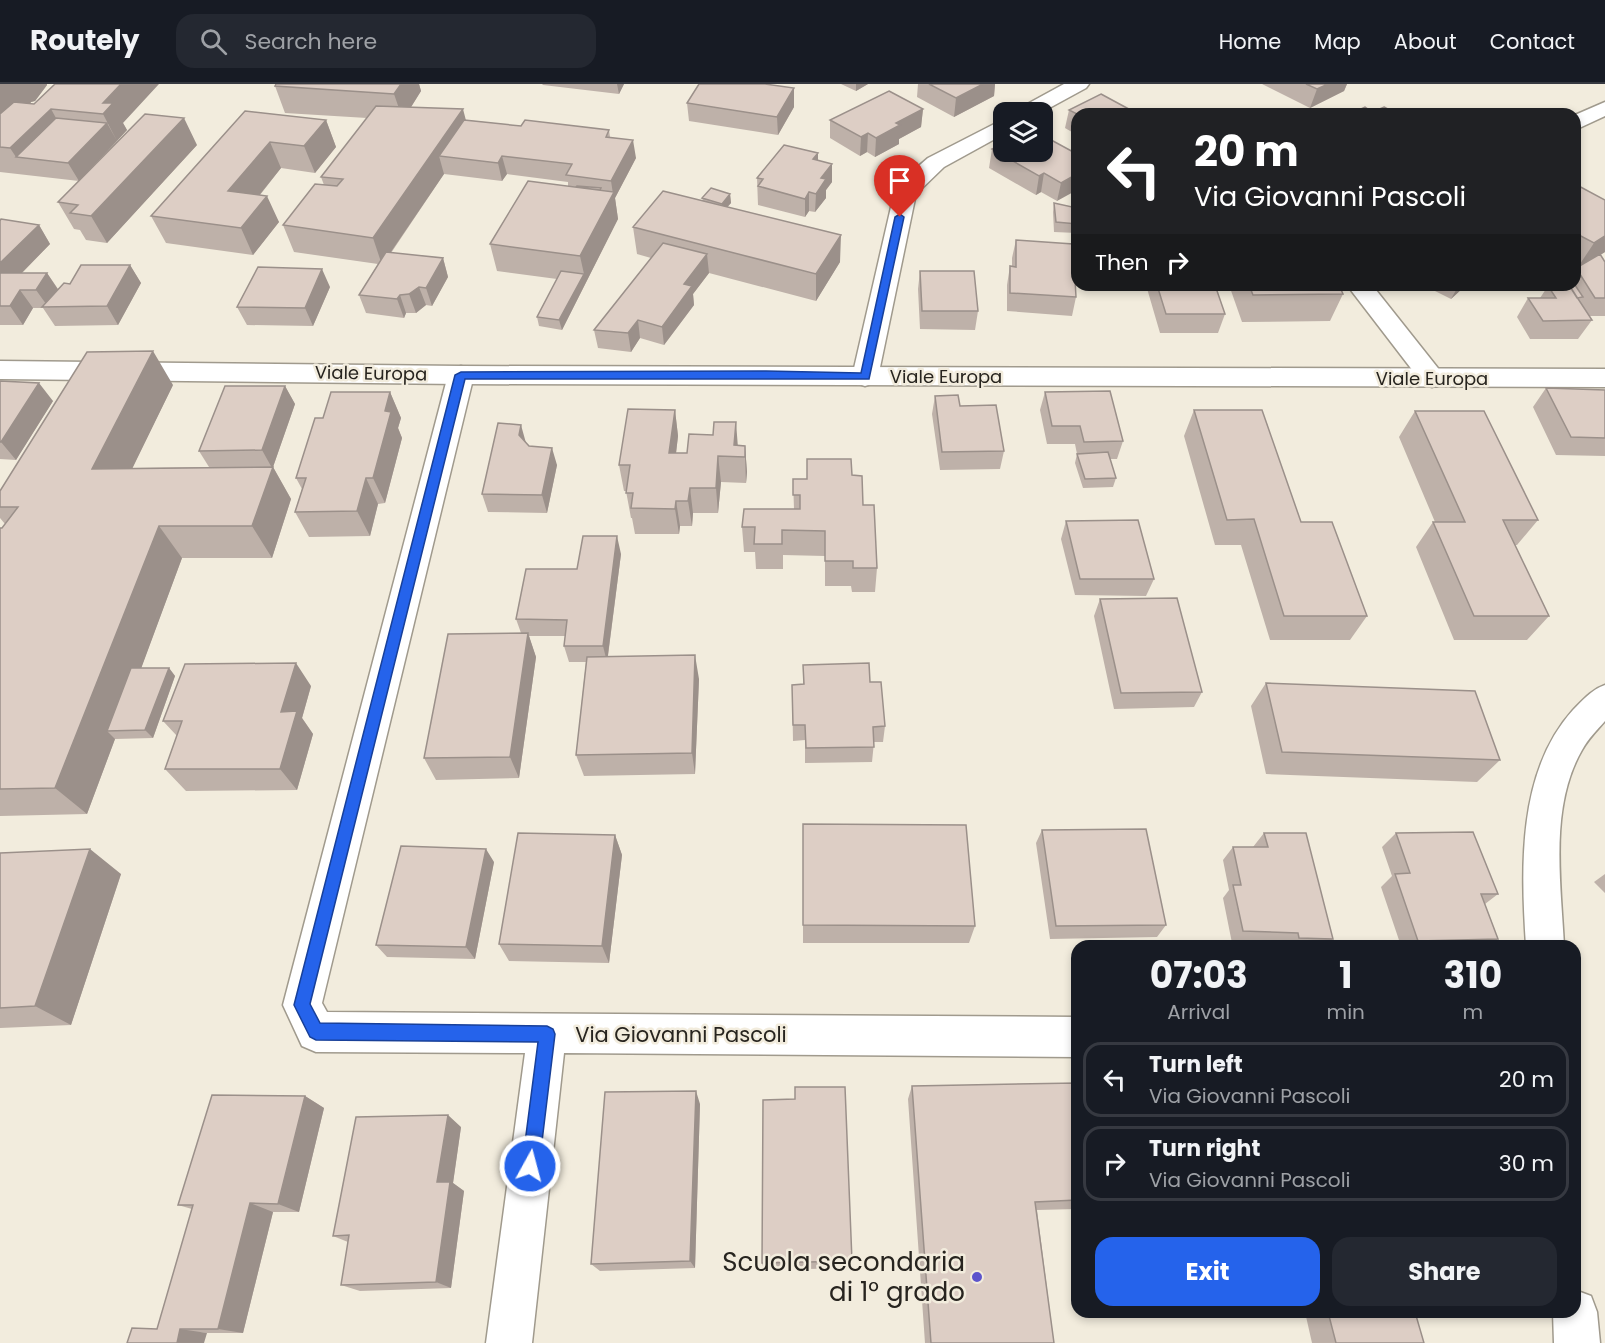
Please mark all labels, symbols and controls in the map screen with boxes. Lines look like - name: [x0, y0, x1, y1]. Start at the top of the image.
- search box: [176, 14, 596, 68]
- text: Routely: [30, 21, 140, 60]
- icon: search: [197, 25, 230, 58]
- text: Search here: [245, 26, 377, 57]
- text: Home: [1219, 27, 1281, 56]
- text: Map: [1314, 27, 1361, 56]
- text: About: [1394, 27, 1457, 56]
- text: Contact: [1490, 27, 1575, 56]
- map controls: [993, 102, 1053, 162]
- button: layers: [993, 102, 1053, 162]
- text: 20 m: [1194, 122, 1299, 181]
- icon: left: [1095, 132, 1173, 210]
- pin: [874, 155, 925, 217]
- icon: arrive: [883, 164, 916, 197]
- text: Via Giovanni Pascoli: [1194, 178, 1466, 215]
- icon: right: [1161, 246, 1194, 279]
- text: Then: [1095, 247, 1149, 278]
- street label: Viale Europa: [315, 360, 427, 386]
- street label: Viale Europa: [890, 364, 1002, 389]
- street label: Viale Europa: [1376, 366, 1488, 391]
- text: 07:03: [1150, 950, 1248, 1001]
- text: 1: [1339, 950, 1352, 1001]
- text: 310: [1444, 950, 1502, 1001]
- text: Arrival: [1167, 998, 1230, 1026]
- text: min: [1327, 998, 1365, 1026]
- text: m: [1463, 998, 1483, 1026]
- street label: Via Giovanni Pascoli: [575, 1020, 787, 1049]
- text: Turn left: [1149, 1049, 1243, 1080]
- icon: left: [1098, 1063, 1131, 1096]
- text: 20 m: [1499, 1064, 1554, 1095]
- text: Via Giovanni Pascoli: [1149, 1082, 1351, 1110]
- text: Turn right: [1149, 1133, 1260, 1164]
- position arrow: [498, 1134, 562, 1198]
- icon: right: [1098, 1147, 1131, 1180]
- text: 30 m: [1499, 1148, 1554, 1179]
- text: Via Giovanni Pascoli: [1149, 1166, 1351, 1194]
- button: Exit: [1095, 1237, 1320, 1306]
- button: Share: [1332, 1237, 1557, 1306]
- place label: Scuola secondaria di 1° grado: [722, 1244, 965, 1310]
- marker: Scuola secondaria di 1° grado: [970, 1270, 984, 1284]

